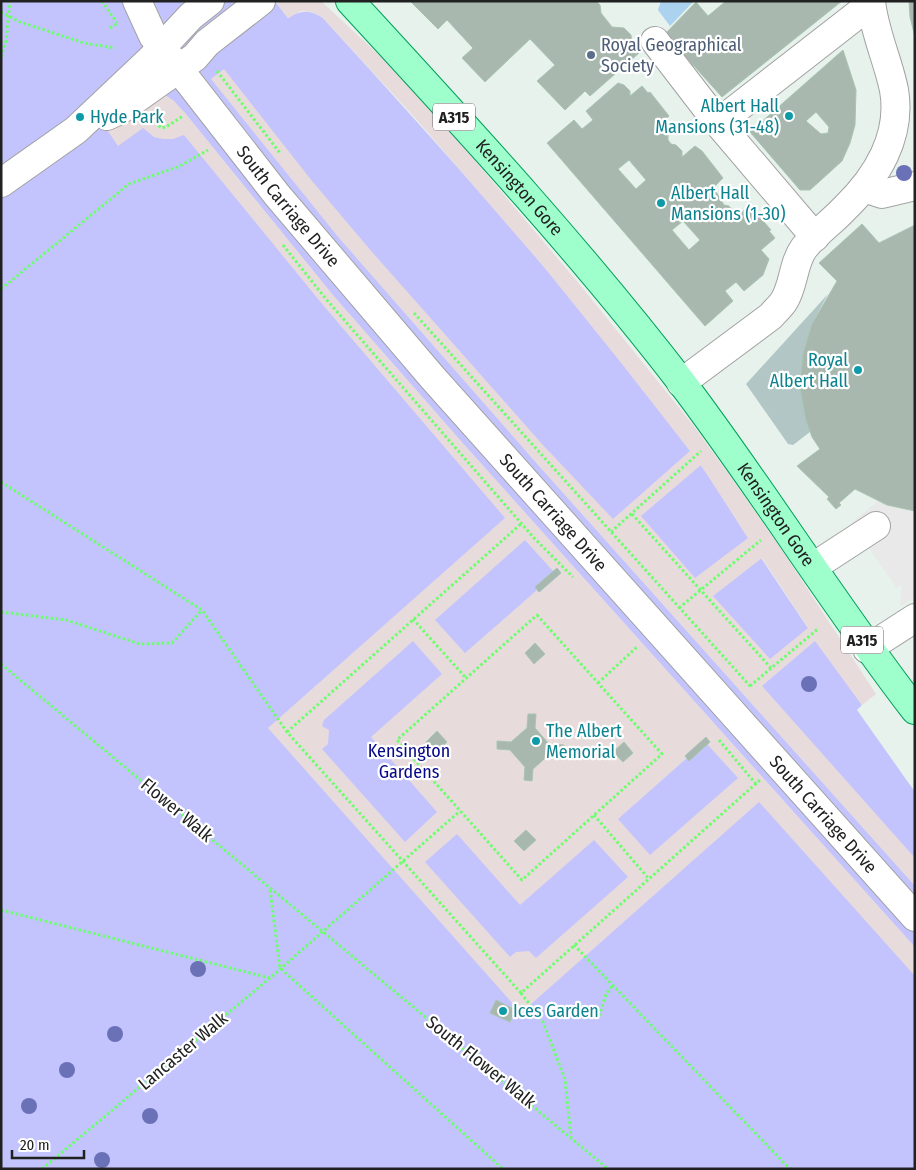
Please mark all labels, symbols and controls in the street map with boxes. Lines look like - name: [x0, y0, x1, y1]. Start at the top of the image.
- place label: Royal Geographical Society: [601, 34, 742, 77]
- marker: Royal Geographical Society: [585, 49, 597, 61]
- place label: Albert Hall Mansions (31-48): [655, 95, 779, 138]
- road number: A315: [433, 104, 475, 130]
- place label: Hyde Park: [90, 106, 164, 128]
- marker: Albert Hall Mansions (31-48): [783, 110, 795, 122]
- marker: Hyde Park: [74, 111, 86, 123]
- street label: Kensington Gore: [471, 135, 568, 240]
- street label: South Carriage Drive: [232, 141, 345, 272]
- place label: Albert Hall Mansions (1-30): [671, 182, 786, 225]
- marker: Albert Hall Mansions (1-30): [655, 197, 667, 209]
- place label: Royal Albert Hall: [770, 349, 848, 392]
- marker: Royal Albert Hall: [852, 364, 864, 376]
- street label: South Carriage Drive: [495, 449, 612, 576]
- street label: Kensington Gore: [732, 459, 819, 571]
- road number: A315: [841, 626, 883, 654]
- place label: The Albert Memorial: [546, 720, 622, 763]
- marker: The Albert Memorial: [530, 735, 542, 747]
- park label: Kensington Gardens: [368, 740, 450, 783]
- street label: South Carriage Drive: [765, 751, 882, 878]
- street label: Flower Walk: [136, 773, 218, 847]
- place label: Ices Garden: [513, 1000, 599, 1022]
- marker: Ices Garden: [497, 1005, 509, 1017]
- street label: Lancaster Walk: [134, 1007, 233, 1095]
- street label: South Flower Walk: [422, 1011, 541, 1113]
- scale bar: [12, 1128, 85, 1160]
- text: 20 m: [20, 1136, 50, 1154]

